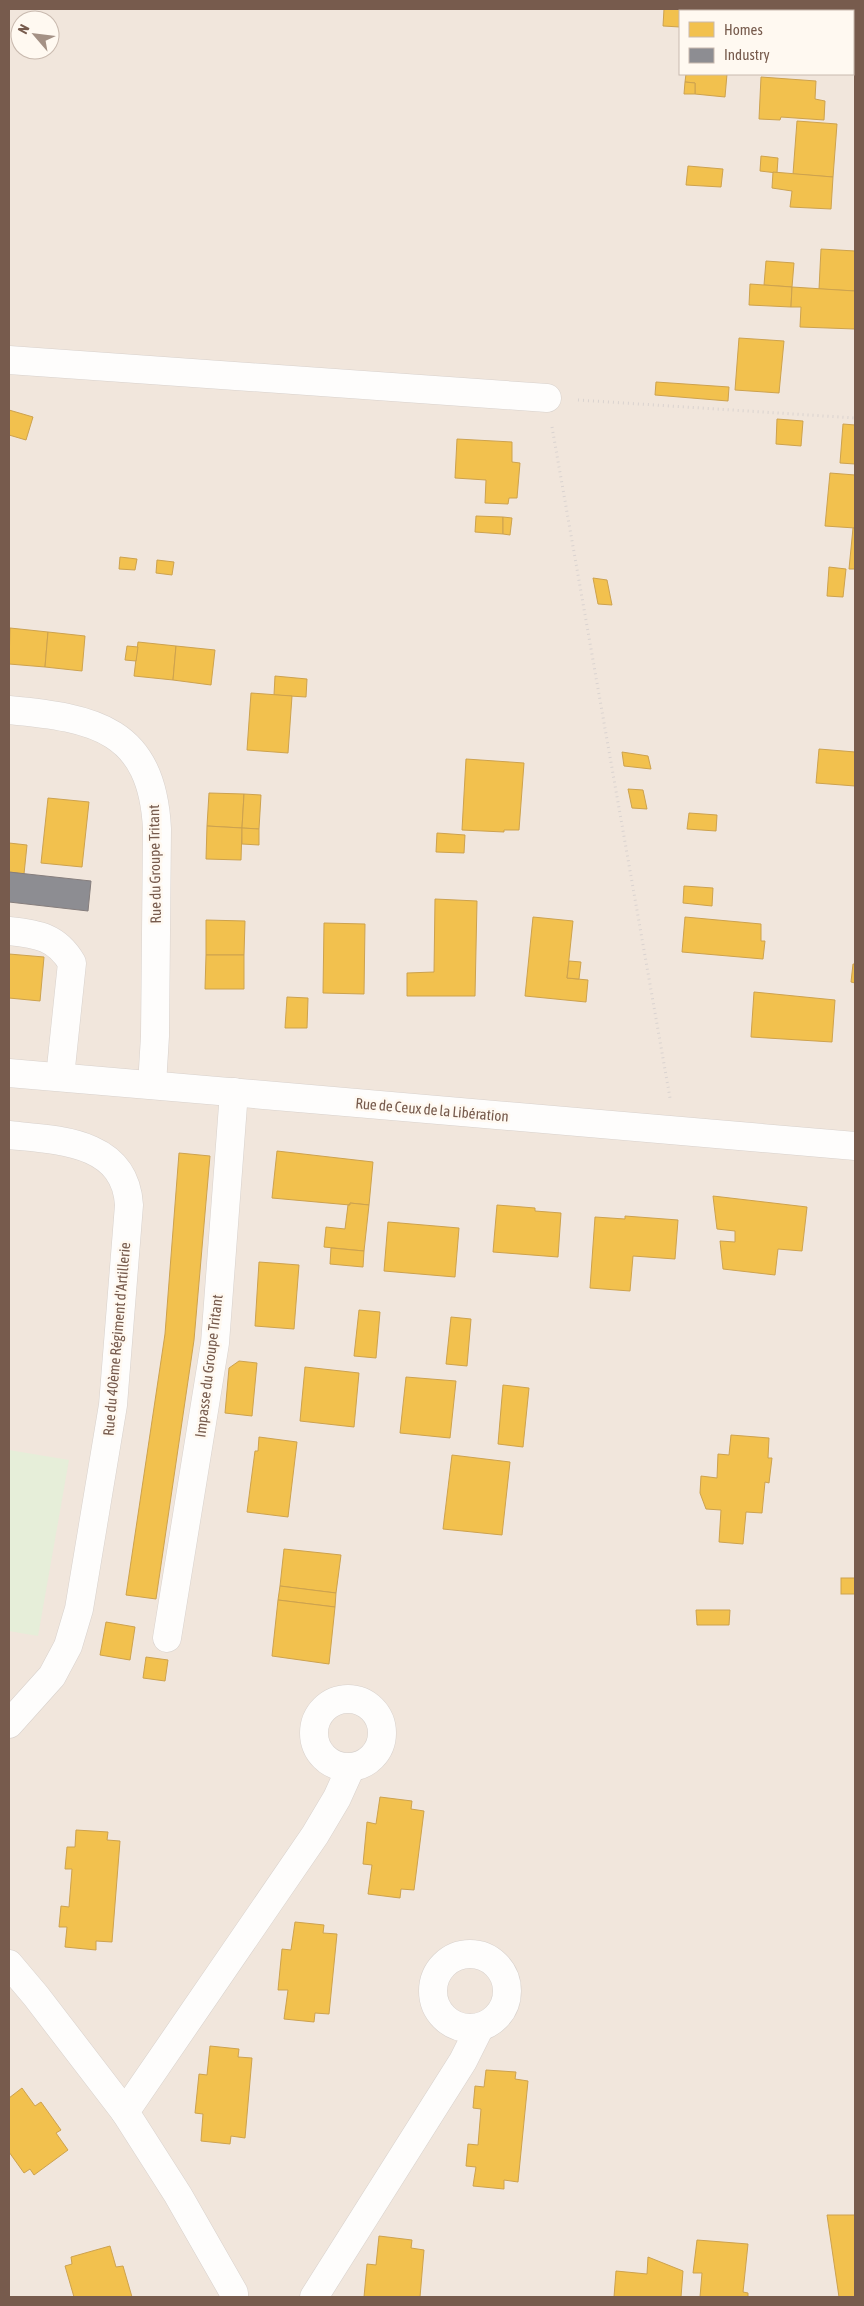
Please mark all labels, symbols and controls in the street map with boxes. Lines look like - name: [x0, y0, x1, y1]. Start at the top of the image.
- north arrow: [10, 10, 60, 60]
- legend: [679, 10, 854, 75]
- text: N: [15, 21, 33, 36]
- text: Homes: [724, 21, 763, 38]
- text: Industry: [724, 46, 770, 63]
- street label: Rue du Groupe Tritant: [145, 804, 164, 924]
- street label: Rue de Ceux de la Libération: [355, 1094, 509, 1125]
- street label: Rue du 40ème Régiment d'Artillerie: [100, 1241, 133, 1436]
- street label: Impasse du Groupe Tritant: [191, 1294, 226, 1438]

